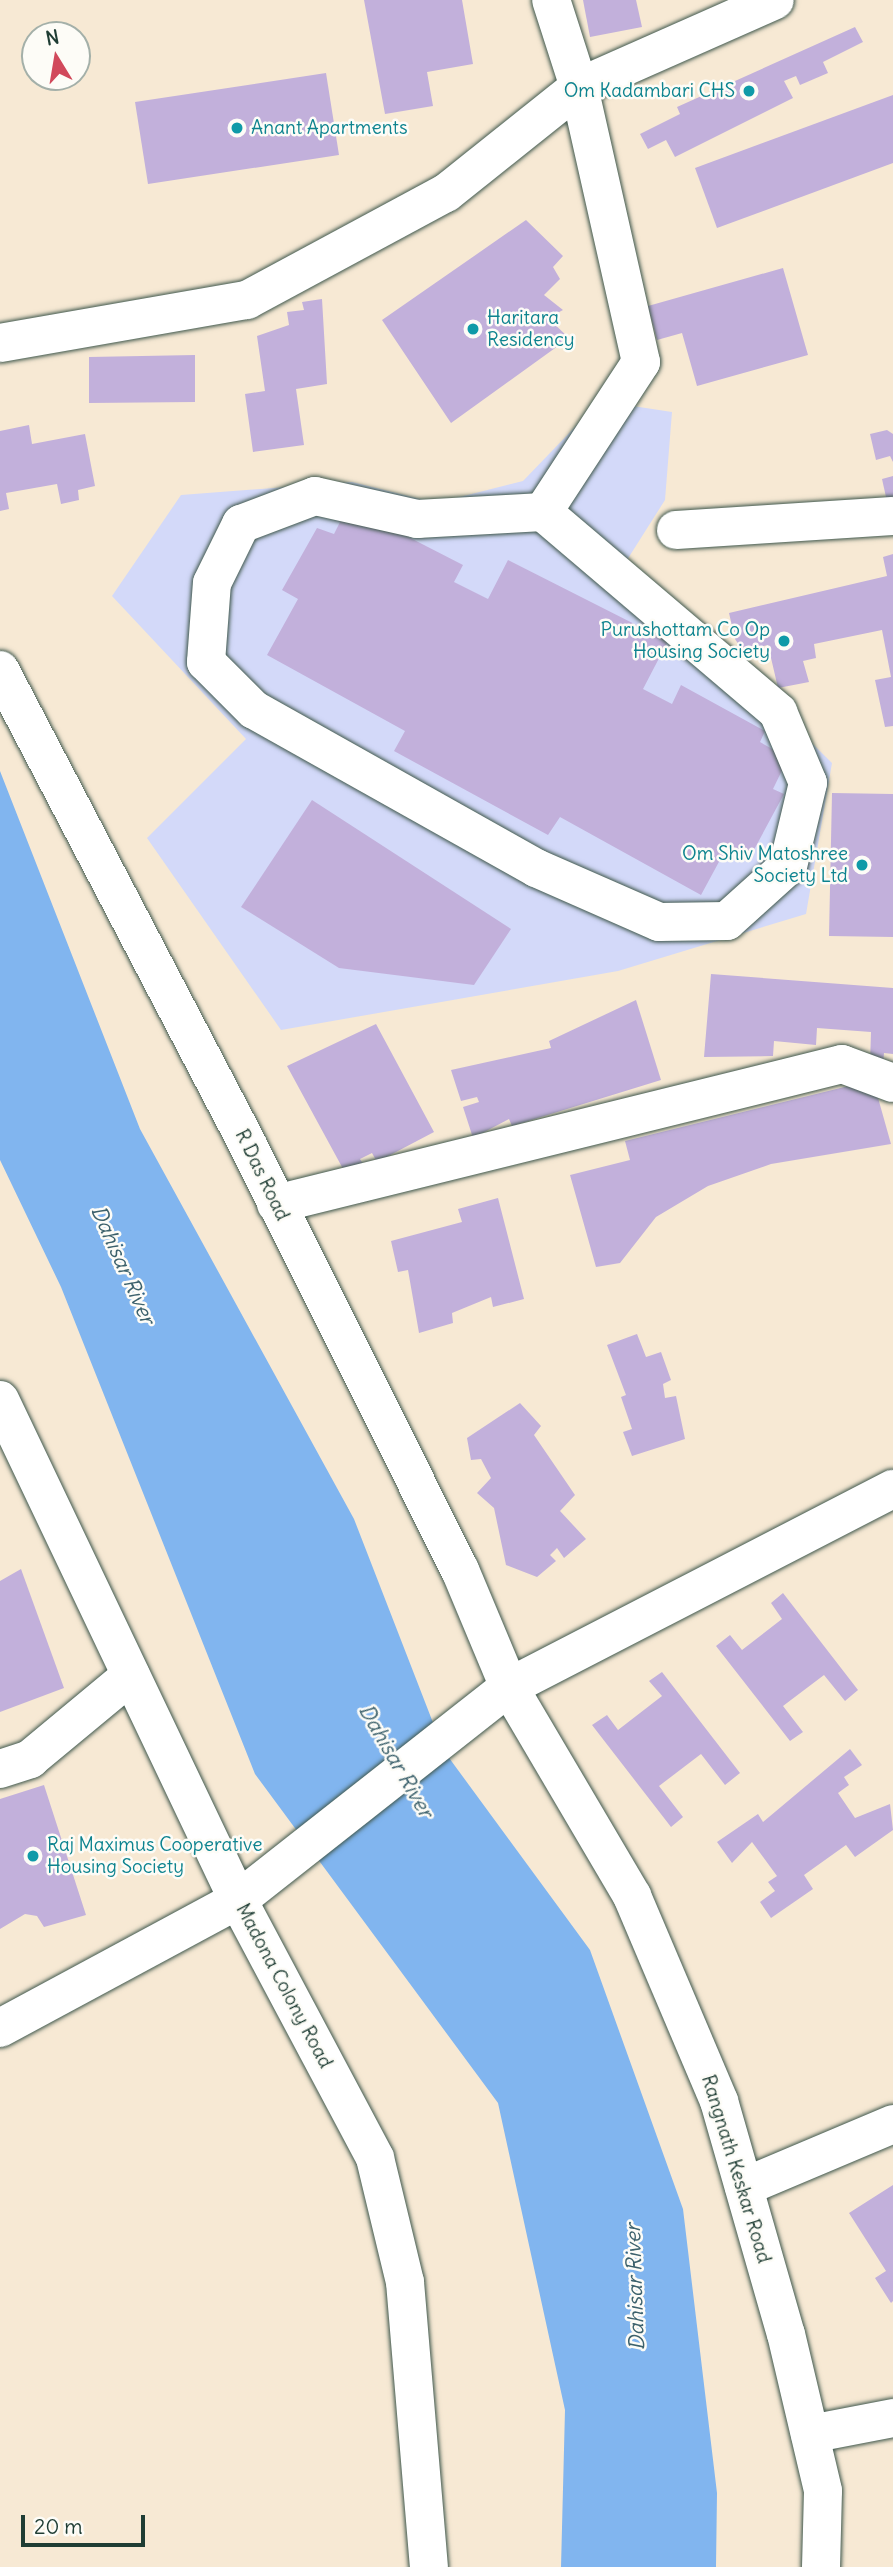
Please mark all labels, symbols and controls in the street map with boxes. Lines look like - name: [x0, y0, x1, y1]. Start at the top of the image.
- north arrow: [21, 21, 91, 91]
- text: N: [44, 24, 61, 50]
- place label: Om Kadambari CHS: [564, 80, 735, 102]
- marker: Om Kadambari CHS: [741, 83, 757, 99]
- place label: Anant Apartments: [251, 117, 408, 139]
- marker: Anant Apartments: [229, 120, 245, 136]
- place label: Haritara Residency: [487, 307, 575, 351]
- marker: Haritara Residency: [465, 321, 481, 337]
- place label: Purushottam Co Op Housing Society: [601, 619, 770, 663]
- marker: Purushottam Co Op Housing Society: [776, 633, 792, 649]
- place label: Om Shiv Matoshree Society Ltd: [682, 843, 848, 887]
- marker: Om Shiv Matoshree Society Ltd: [854, 857, 870, 873]
- street label: R Das Road: [230, 1126, 294, 1224]
- water label: Dahisar River: [86, 1202, 160, 1328]
- water label: Dahisar River: [353, 1700, 439, 1822]
- place label: Raj Maximus Cooperative Housing Society: [47, 1834, 262, 1878]
- marker: Raj Maximus Cooperative Housing Society: [25, 1848, 41, 1864]
- street label: Madona Colony Road: [231, 1900, 337, 2072]
- street label: Rangnath Keskar Road: [697, 2072, 775, 2266]
- water label: Dahisar River: [620, 2223, 650, 2351]
- scale bar: [24, 2500, 149, 2544]
- text: 20 m: [34, 2513, 83, 2540]

